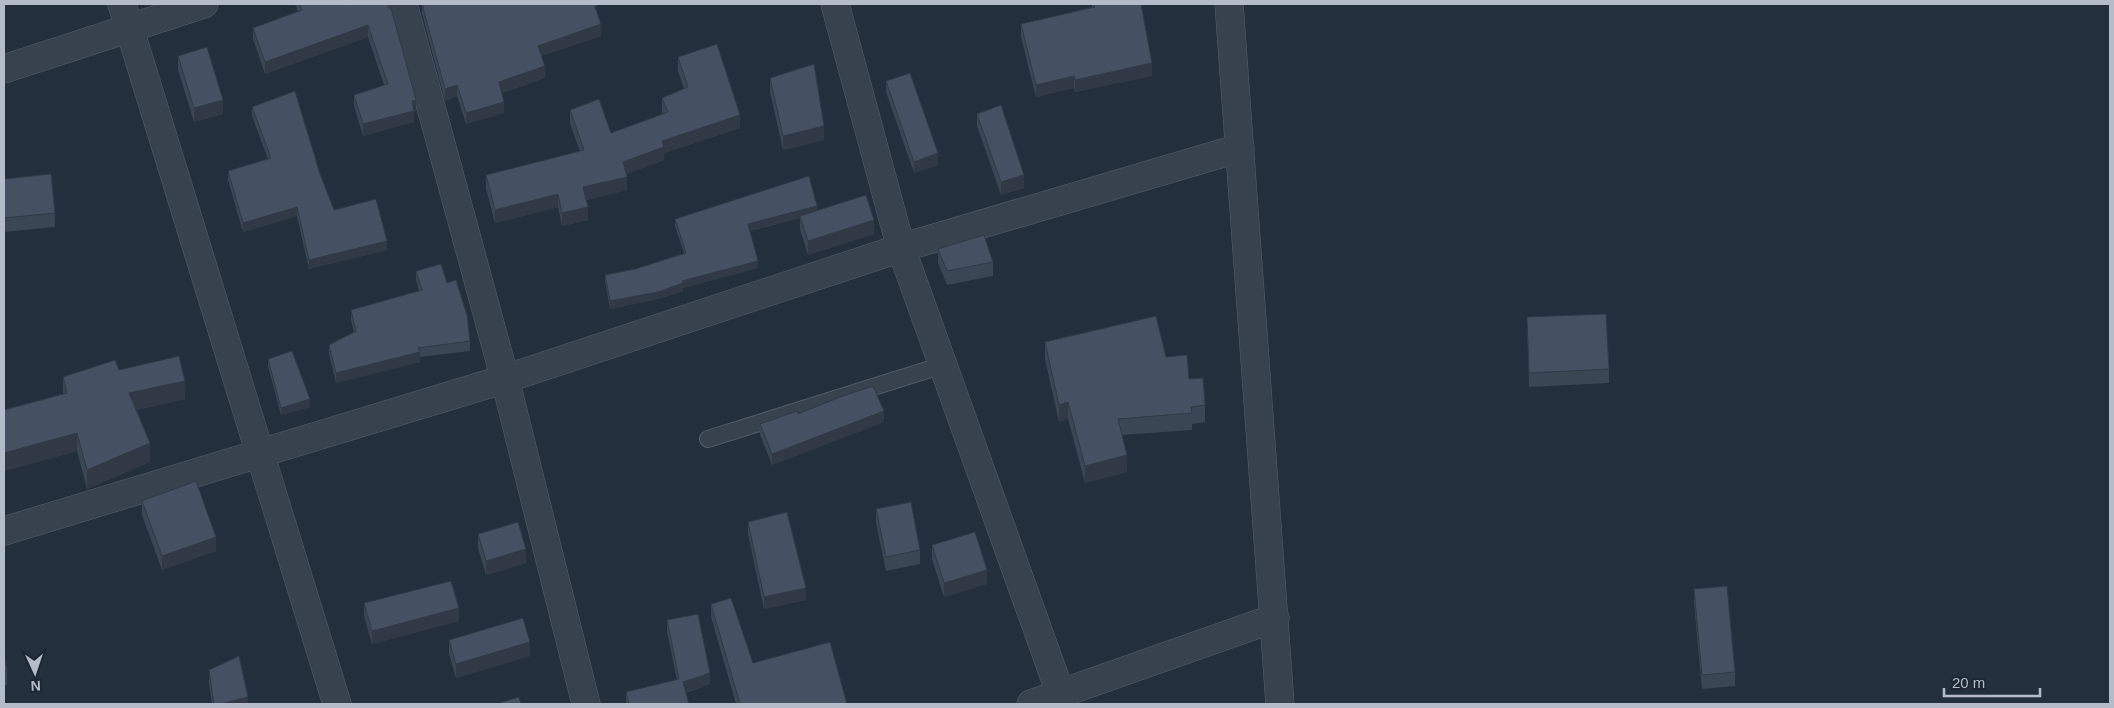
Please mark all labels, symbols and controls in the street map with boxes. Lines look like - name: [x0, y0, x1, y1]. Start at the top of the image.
- north arrow: [10, 648, 60, 698]
- scale bar: [1944, 666, 2040, 698]
- text: 20 m: [1952, 674, 1985, 691]
- text: N: [30, 678, 41, 694]

